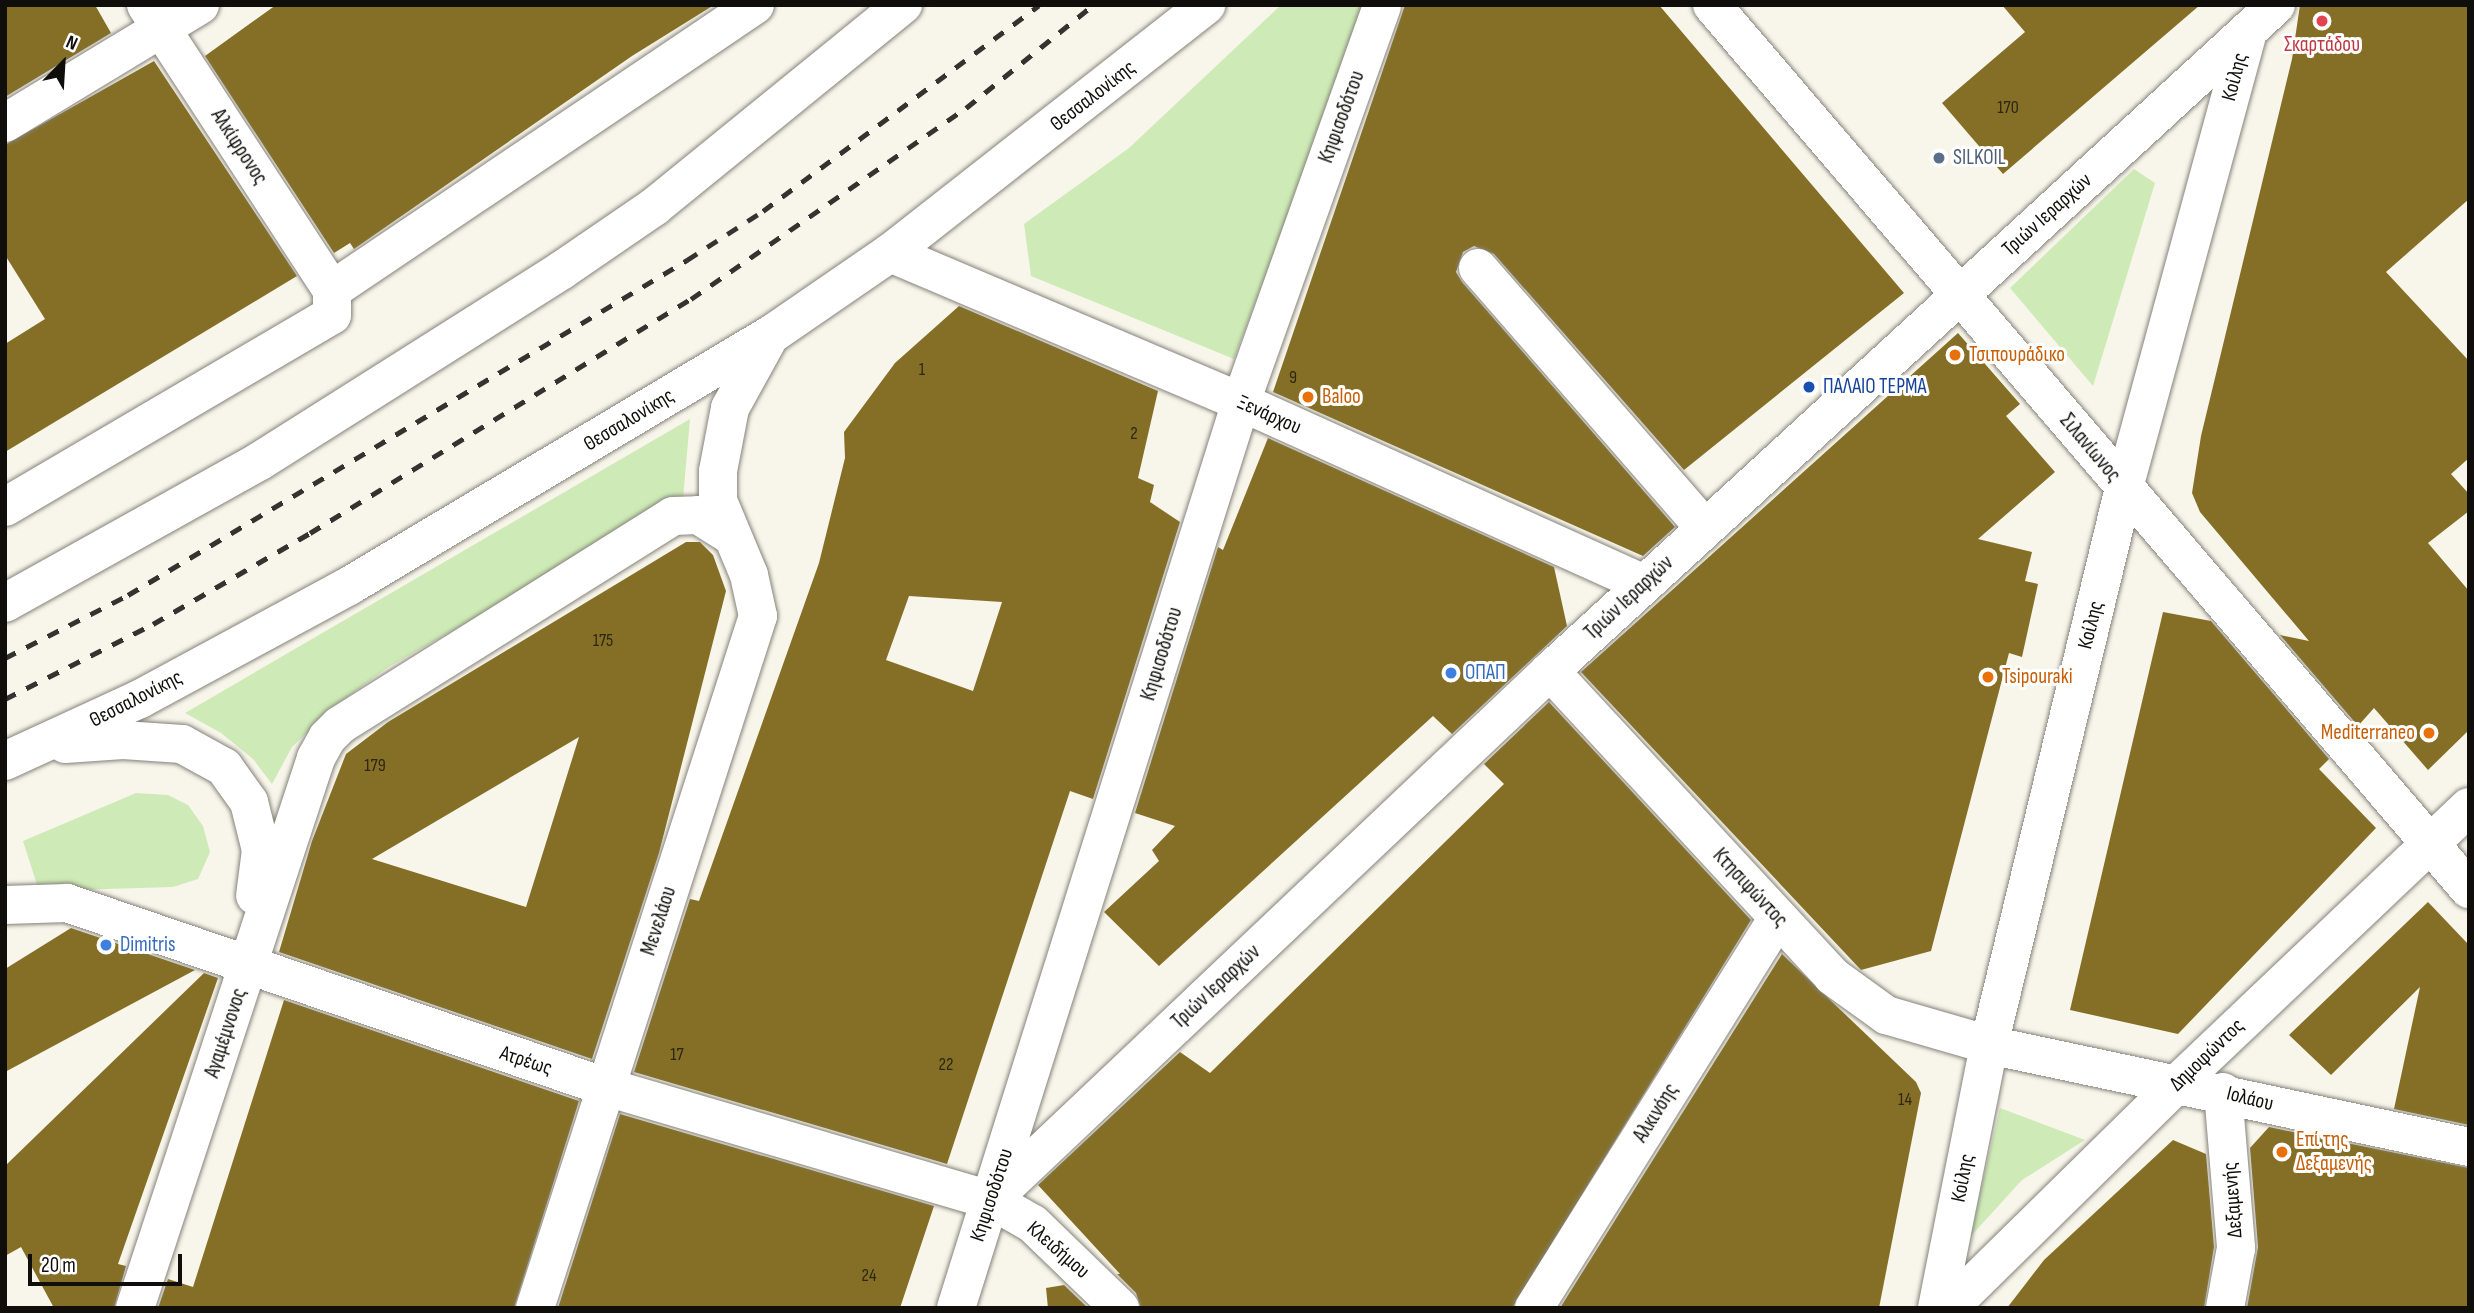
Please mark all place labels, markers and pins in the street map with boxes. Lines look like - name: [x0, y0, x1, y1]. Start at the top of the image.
- marker: Σκαρτάδου: [2314, 13, 2330, 29]
- place label: Σκαρτάδου: [2284, 32, 2360, 58]
- place label: SILKOIL: [1953, 145, 2006, 171]
- marker: SILKOIL: [1931, 150, 1947, 166]
- place label: Τσιπουράδικο: [1969, 342, 2065, 368]
- marker: Τσιπουράδικο: [1947, 347, 1963, 363]
- place label: ΠΑΛΑΙΟ ΤΕΡΜΑ: [1823, 374, 1927, 400]
- marker: ΠΑΛΑΙΟ ΤΕΡΜΑ: [1801, 379, 1817, 395]
- place label: Baloo: [1322, 384, 1361, 410]
- marker: Baloo: [1300, 389, 1316, 405]
- place label: ΟΠΑΠ: [1465, 660, 1506, 686]
- place label: Tsipouraki: [2002, 664, 2073, 690]
- marker: ΟΠΑΠ: [1443, 665, 1459, 681]
- marker: Tsipouraki: [1980, 669, 1996, 685]
- place label: Mediterraneo: [2321, 720, 2415, 746]
- marker: Mediterraneo: [2421, 725, 2437, 741]
- place label: Dimitris: [120, 932, 176, 958]
- marker: Dimitris: [98, 937, 114, 953]
- place label: Επί της Δεξαμενής: [2296, 1127, 2372, 1177]
- marker: Επί της Δεξαμενής: [2274, 1144, 2290, 1160]

